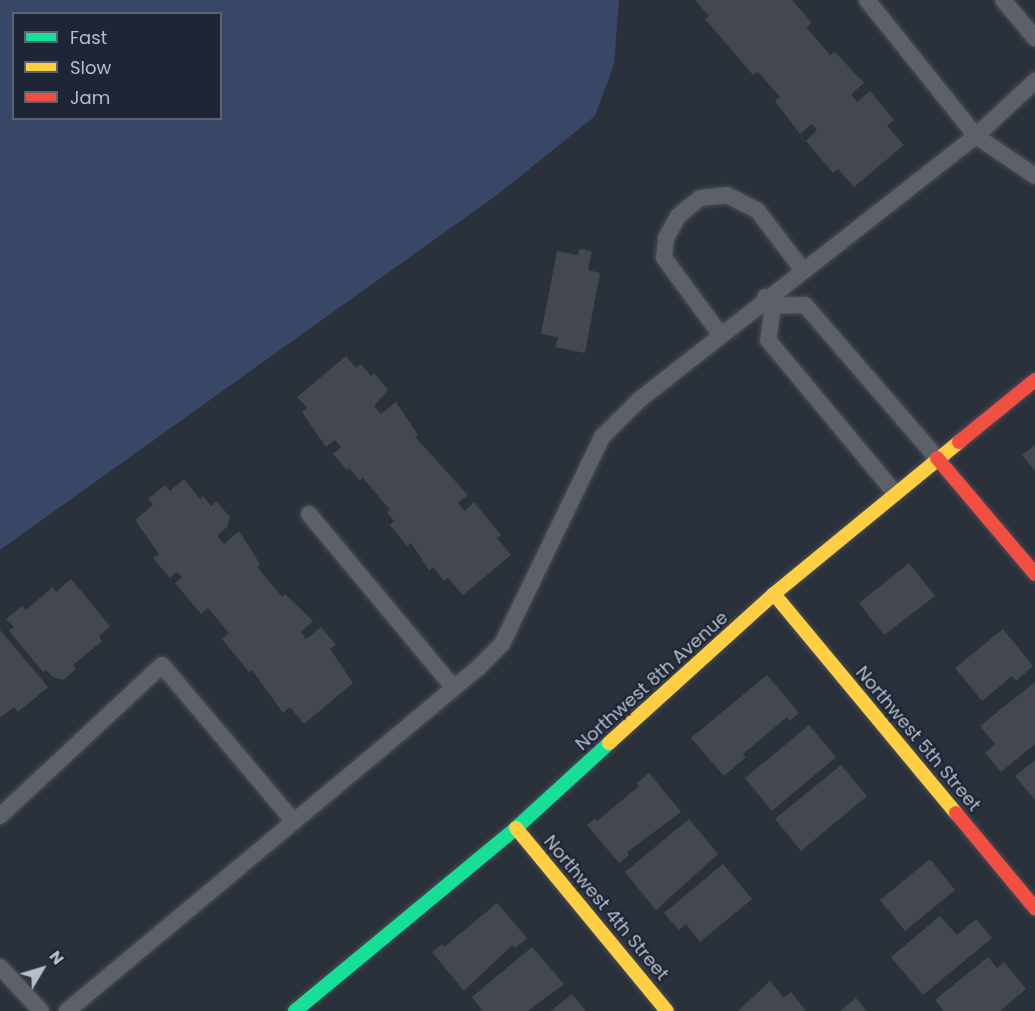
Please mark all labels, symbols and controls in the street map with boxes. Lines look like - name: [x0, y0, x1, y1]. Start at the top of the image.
- legend: [12, 12, 222, 120]
- text: Fast: [70, 25, 107, 50]
- text: Slow: [70, 55, 111, 80]
- text: Jam: [70, 85, 110, 110]
- street label: Northwest 8th Avenue: [571, 607, 733, 755]
- street label: Northwest 5th Street: [851, 662, 985, 816]
- street label: Northwest 4th Street: [539, 831, 673, 985]
- north arrow: [12, 939, 72, 999]
- text: N: [44, 946, 69, 969]

